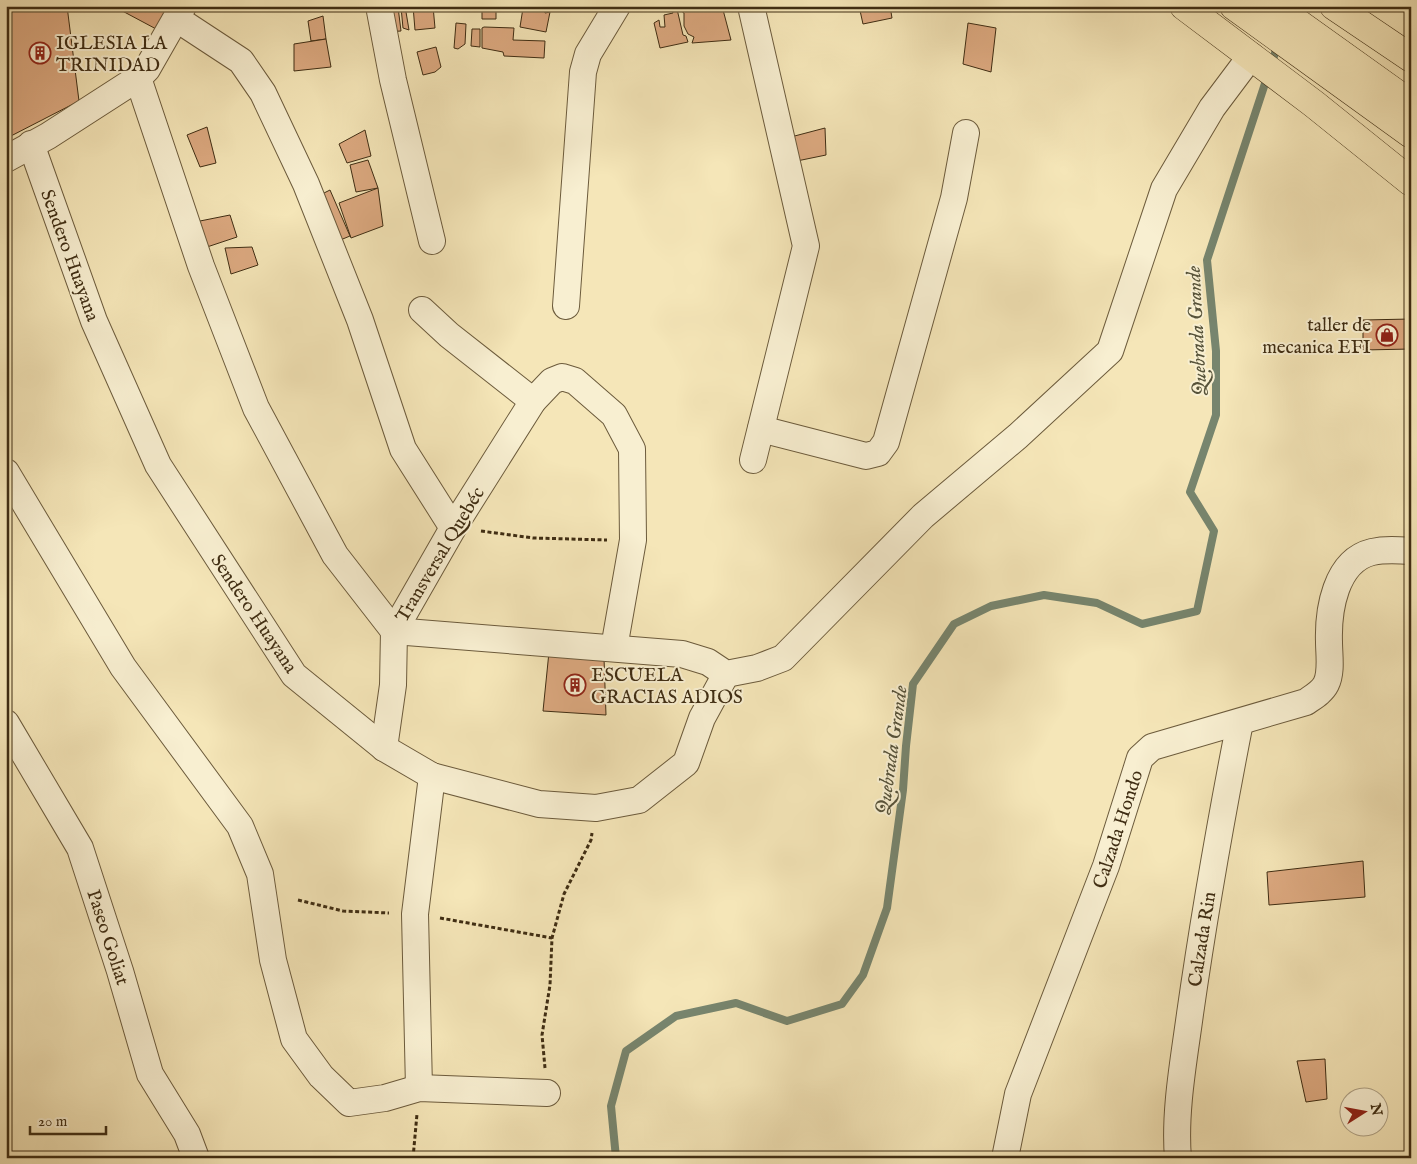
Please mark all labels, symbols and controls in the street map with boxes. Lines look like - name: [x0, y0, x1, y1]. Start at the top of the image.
- place label: IGLESIA LA TRINIDAD: [56, 32, 168, 78]
- building icon: IGLESIA LA TRINIDAD: [28, 41, 52, 65]
- street label: Sendero Huayana: [34, 187, 104, 326]
- water label: Quebrada Grande: [1182, 265, 1214, 397]
- place label: taller de mecanica EFI: [1262, 314, 1371, 360]
- shop icon: taller de mecanica EFI: [1375, 323, 1399, 347]
- street label: Transversal Quebéc: [391, 483, 491, 627]
- street label: Sendero Huayana: [205, 550, 302, 679]
- place label: ESCUELA GRACIAS ADIOS: [591, 664, 743, 710]
- building icon: ESCUELA GRACIAS ADIOS: [563, 673, 587, 697]
- water label: Quebrada Grande: [871, 684, 915, 817]
- street label: Calzada Hondo: [1088, 767, 1149, 892]
- street label: Paseo Goliat: [80, 887, 134, 989]
- street label: Calzada Rin: [1184, 890, 1222, 989]
- north arrow: [1340, 1086, 1390, 1136]
- text: N: [1366, 1101, 1386, 1117]
- scale bar: [30, 1104, 106, 1136]
- text: 20 m: [38, 1112, 68, 1131]

